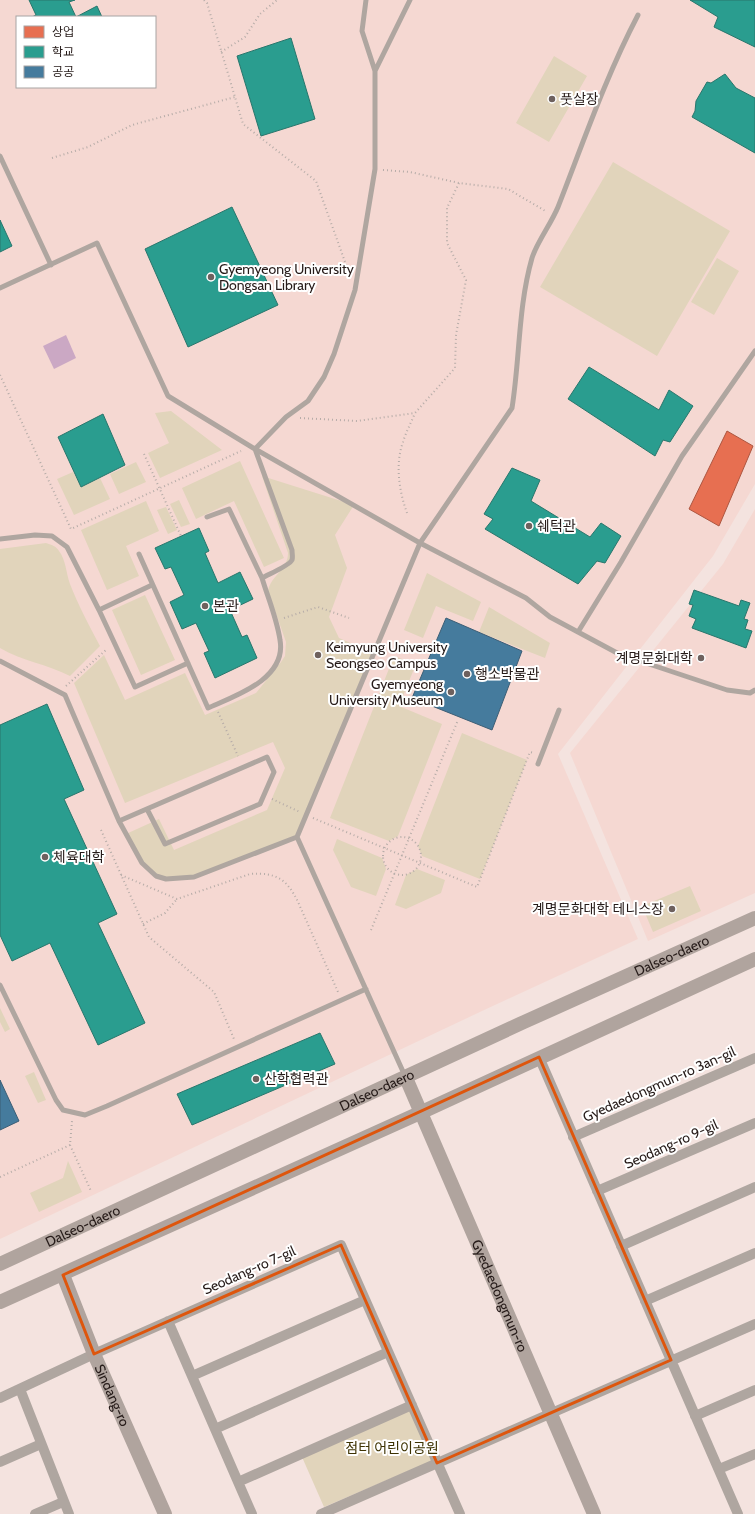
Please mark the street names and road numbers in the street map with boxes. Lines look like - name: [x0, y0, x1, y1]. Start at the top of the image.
- street label: Dalseo-daero: [631, 931, 712, 980]
- street label: Gyedaedongmun-ro 3an-gil: [580, 1042, 739, 1126]
- street label: Dalseo-daero: [337, 1065, 417, 1115]
- street label: Seodang-ro 9-gil: [621, 1115, 721, 1173]
- street label: Dalseo-daero: [42, 1201, 123, 1251]
- street label: Gyedaedongmun-ro: [468, 1237, 532, 1355]
- street label: Seodang-ro 7-gil: [200, 1241, 299, 1298]
- street label: Sindang-ro: [91, 1361, 134, 1429]

